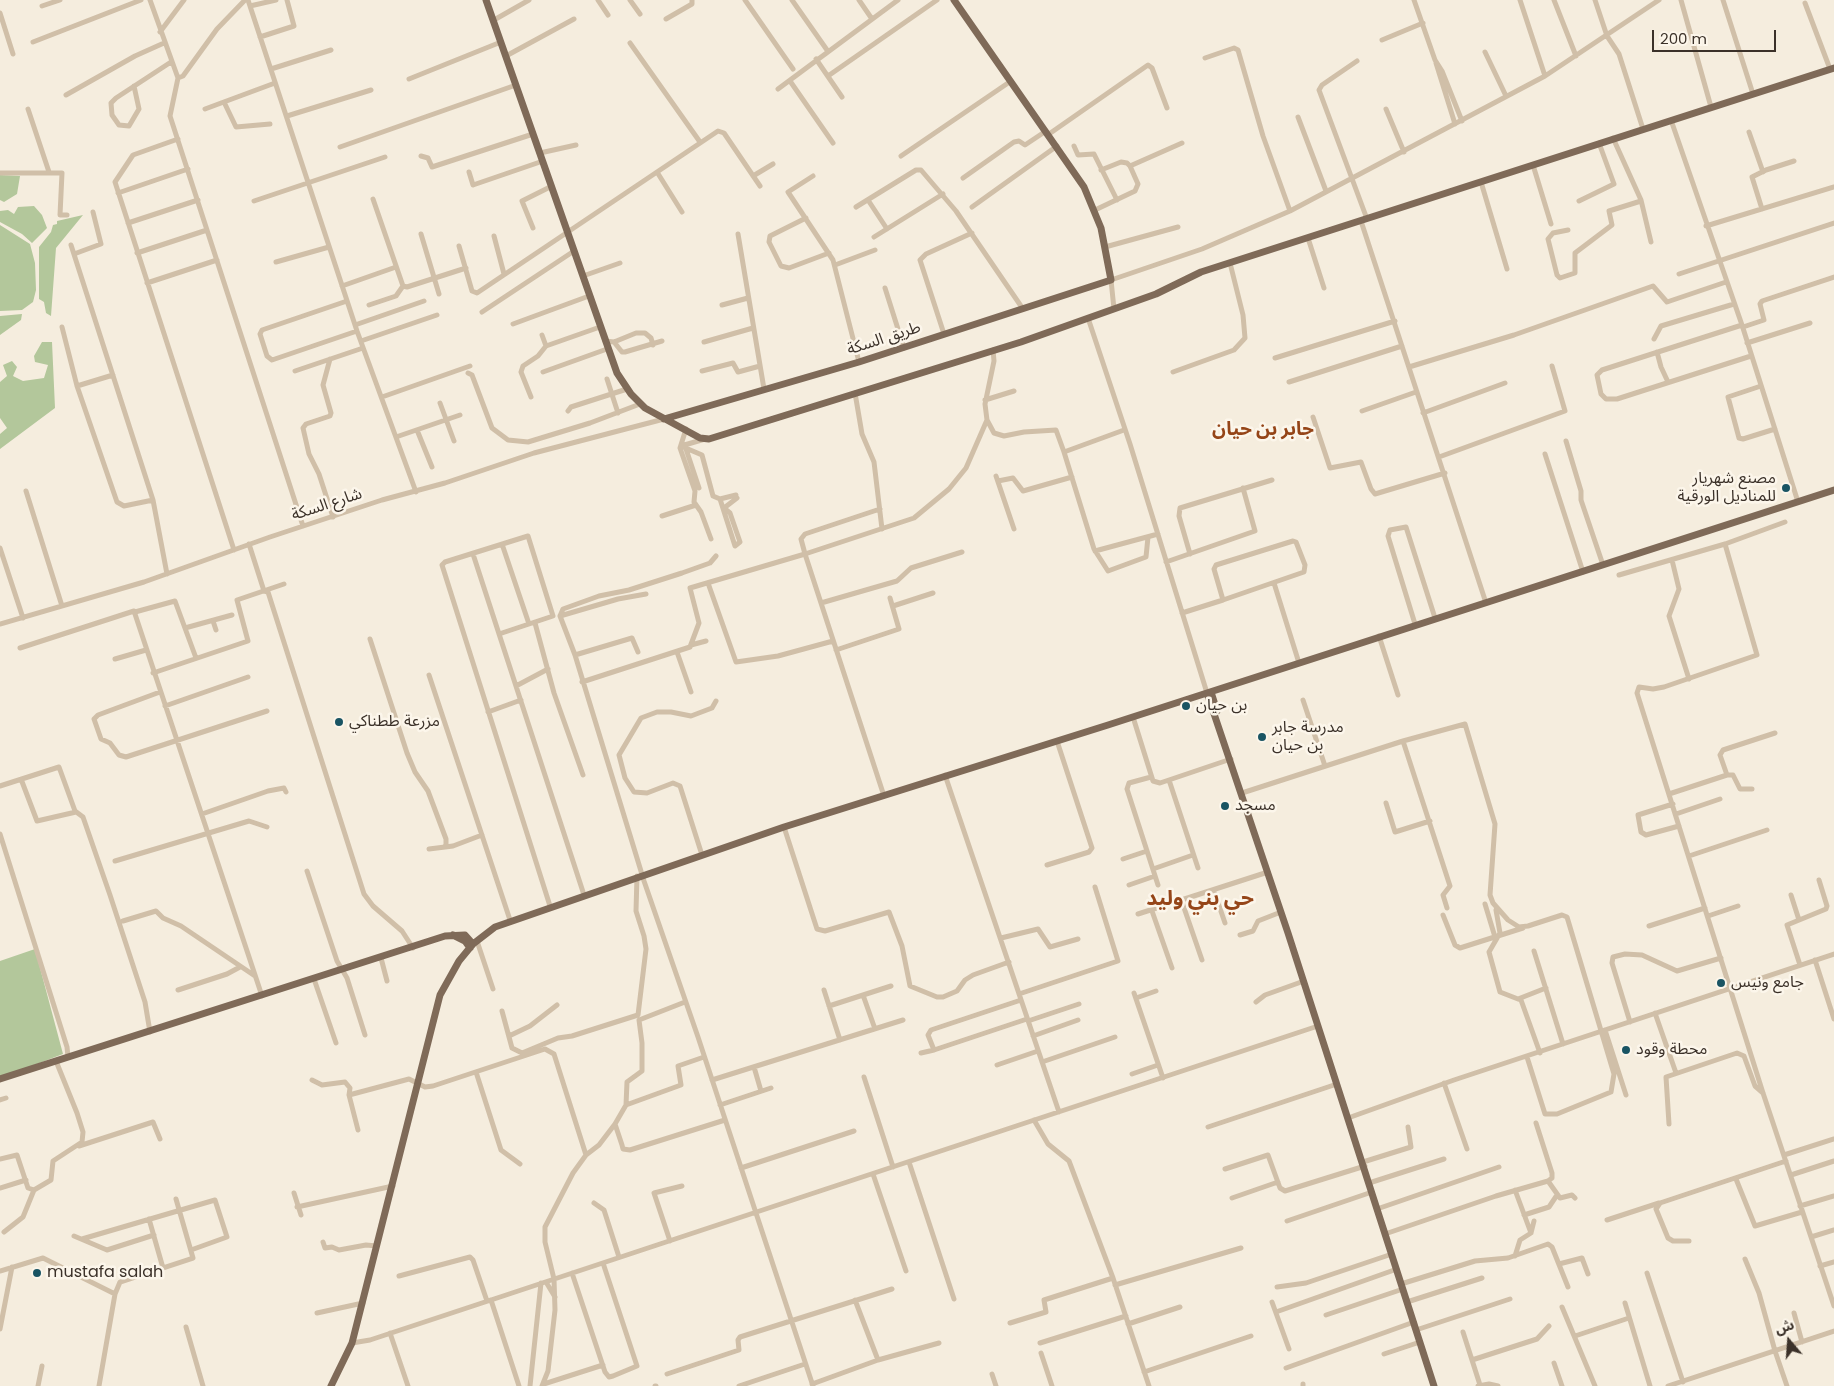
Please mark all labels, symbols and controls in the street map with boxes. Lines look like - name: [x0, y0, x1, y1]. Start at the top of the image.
- scale bar: [1654, 20, 1778, 52]
- text: 200 m: [1660, 28, 1707, 49]
- street label: طريق السكة: [845, 318, 923, 360]
- district label: جابر بن حيان: [1212, 419, 1314, 441]
- place label: مصنع شهريار للمناديل الورقية: [1677, 469, 1776, 507]
- marker: مصنع شهريار للمناديل الورقية: [1780, 482, 1792, 494]
- street label: شارع السكة: [289, 485, 365, 525]
- place label: بن حيان: [1196, 696, 1247, 716]
- marker: بن حيان: [1180, 700, 1192, 712]
- place label: مزرعة ططناكي: [349, 712, 440, 732]
- marker: مزرعة ططناكي: [333, 716, 345, 728]
- place label: مدرسة جابر بن حيان: [1272, 718, 1344, 756]
- marker: مدرسة جابر بن حيان: [1256, 731, 1268, 743]
- place label: مسجد: [1235, 796, 1276, 816]
- marker: مسجد: [1219, 800, 1231, 812]
- district label: حي بني وليد: [1146, 887, 1254, 913]
- place label: جامع ونيس: [1731, 973, 1804, 993]
- marker: جامع ونيس: [1715, 977, 1727, 989]
- place label: محطة وقود: [1636, 1040, 1707, 1060]
- marker: محطة وقود: [1620, 1044, 1632, 1056]
- place label: mustafa salah: [47, 1263, 163, 1283]
- marker: mustafa salah: [31, 1267, 43, 1279]
- text: ش: [1772, 1314, 1797, 1339]
- north arrow: [1764, 1316, 1814, 1366]

